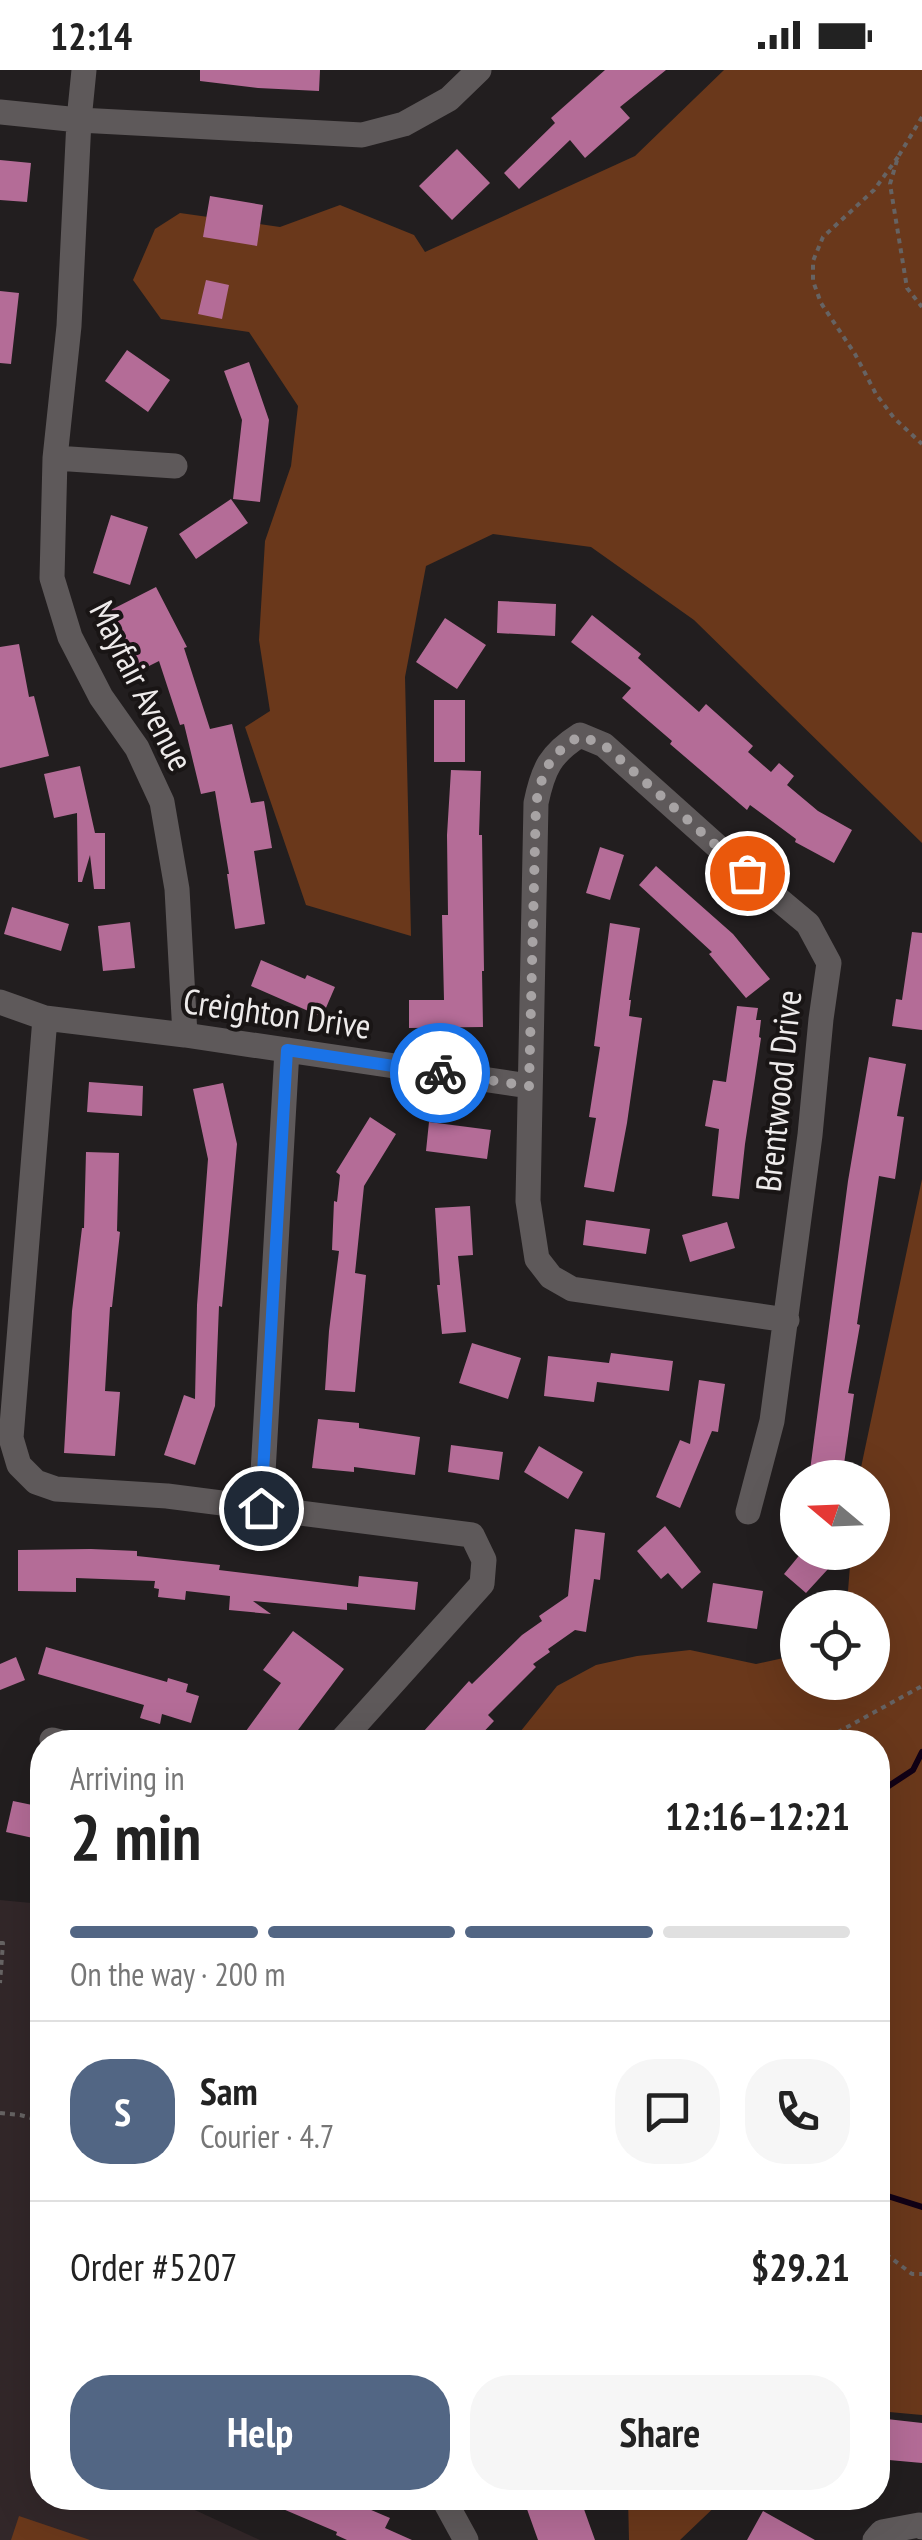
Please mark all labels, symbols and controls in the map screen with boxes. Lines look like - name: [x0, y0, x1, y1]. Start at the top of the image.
- text: 12:14: [50, 11, 132, 60]
- street label: Mayfair Avenue: [79, 593, 204, 778]
- pin: [705, 831, 790, 916]
- icon: bag: [720, 846, 775, 901]
- street label: Creighton Drive: [181, 977, 374, 1049]
- street label: Brentwood Drive: [745, 988, 811, 1194]
- courier: [390, 1023, 490, 1123]
- icon: bike: [413, 1046, 468, 1101]
- north arrow: [780, 1460, 890, 1570]
- map controls: [780, 1460, 890, 1700]
- pin: [219, 1466, 304, 1551]
- icon: home: [234, 1481, 289, 1536]
- button: locate: [780, 1590, 890, 1700]
- text: Arriving in: [70, 1757, 185, 1799]
- text: 12:16–12:21: [665, 1791, 850, 1840]
- text: 2 min: [70, 1794, 201, 1878]
- text: On the way · 200 m: [70, 1953, 285, 1995]
- button: chat: [615, 2059, 720, 2164]
- button: phone: [745, 2059, 850, 2164]
- text: Sam: [200, 2066, 258, 2115]
- text: S: [114, 2087, 131, 2136]
- text: Courier · 4.7: [200, 2115, 334, 2157]
- text: Order #5207: [70, 2242, 237, 2291]
- text: $29.21: [751, 2242, 850, 2291]
- button: Help: [70, 2375, 450, 2490]
- button: Share: [470, 2375, 850, 2490]

